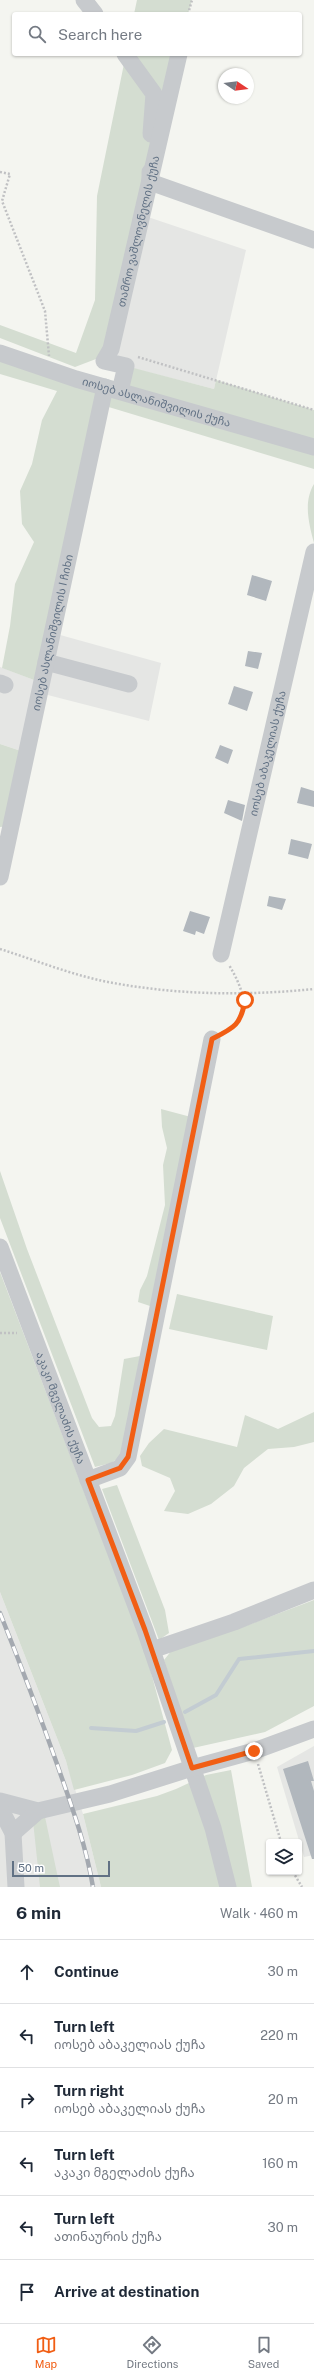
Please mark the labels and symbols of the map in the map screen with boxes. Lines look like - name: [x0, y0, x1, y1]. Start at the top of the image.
- north arrow: [218, 68, 254, 104]
- street label: თამრო ვაშლოვნელის ქუჩა: [115, 154, 161, 308]
- street label: იოსებ ასლანიშვილის ქუჩა: [81, 375, 232, 429]
- street label: იოსებ ასლანიშვილის I ჩიხი: [30, 553, 75, 712]
- street label: იოსებ აბაკელიას ქუჩა: [247, 689, 288, 817]
- route start: [236, 991, 254, 1009]
- street label: აკაკი მგელაძის ქუჩა: [34, 1350, 88, 1466]
- route end: [245, 1742, 263, 1760]
- scale bar: [12, 1859, 110, 1878]

